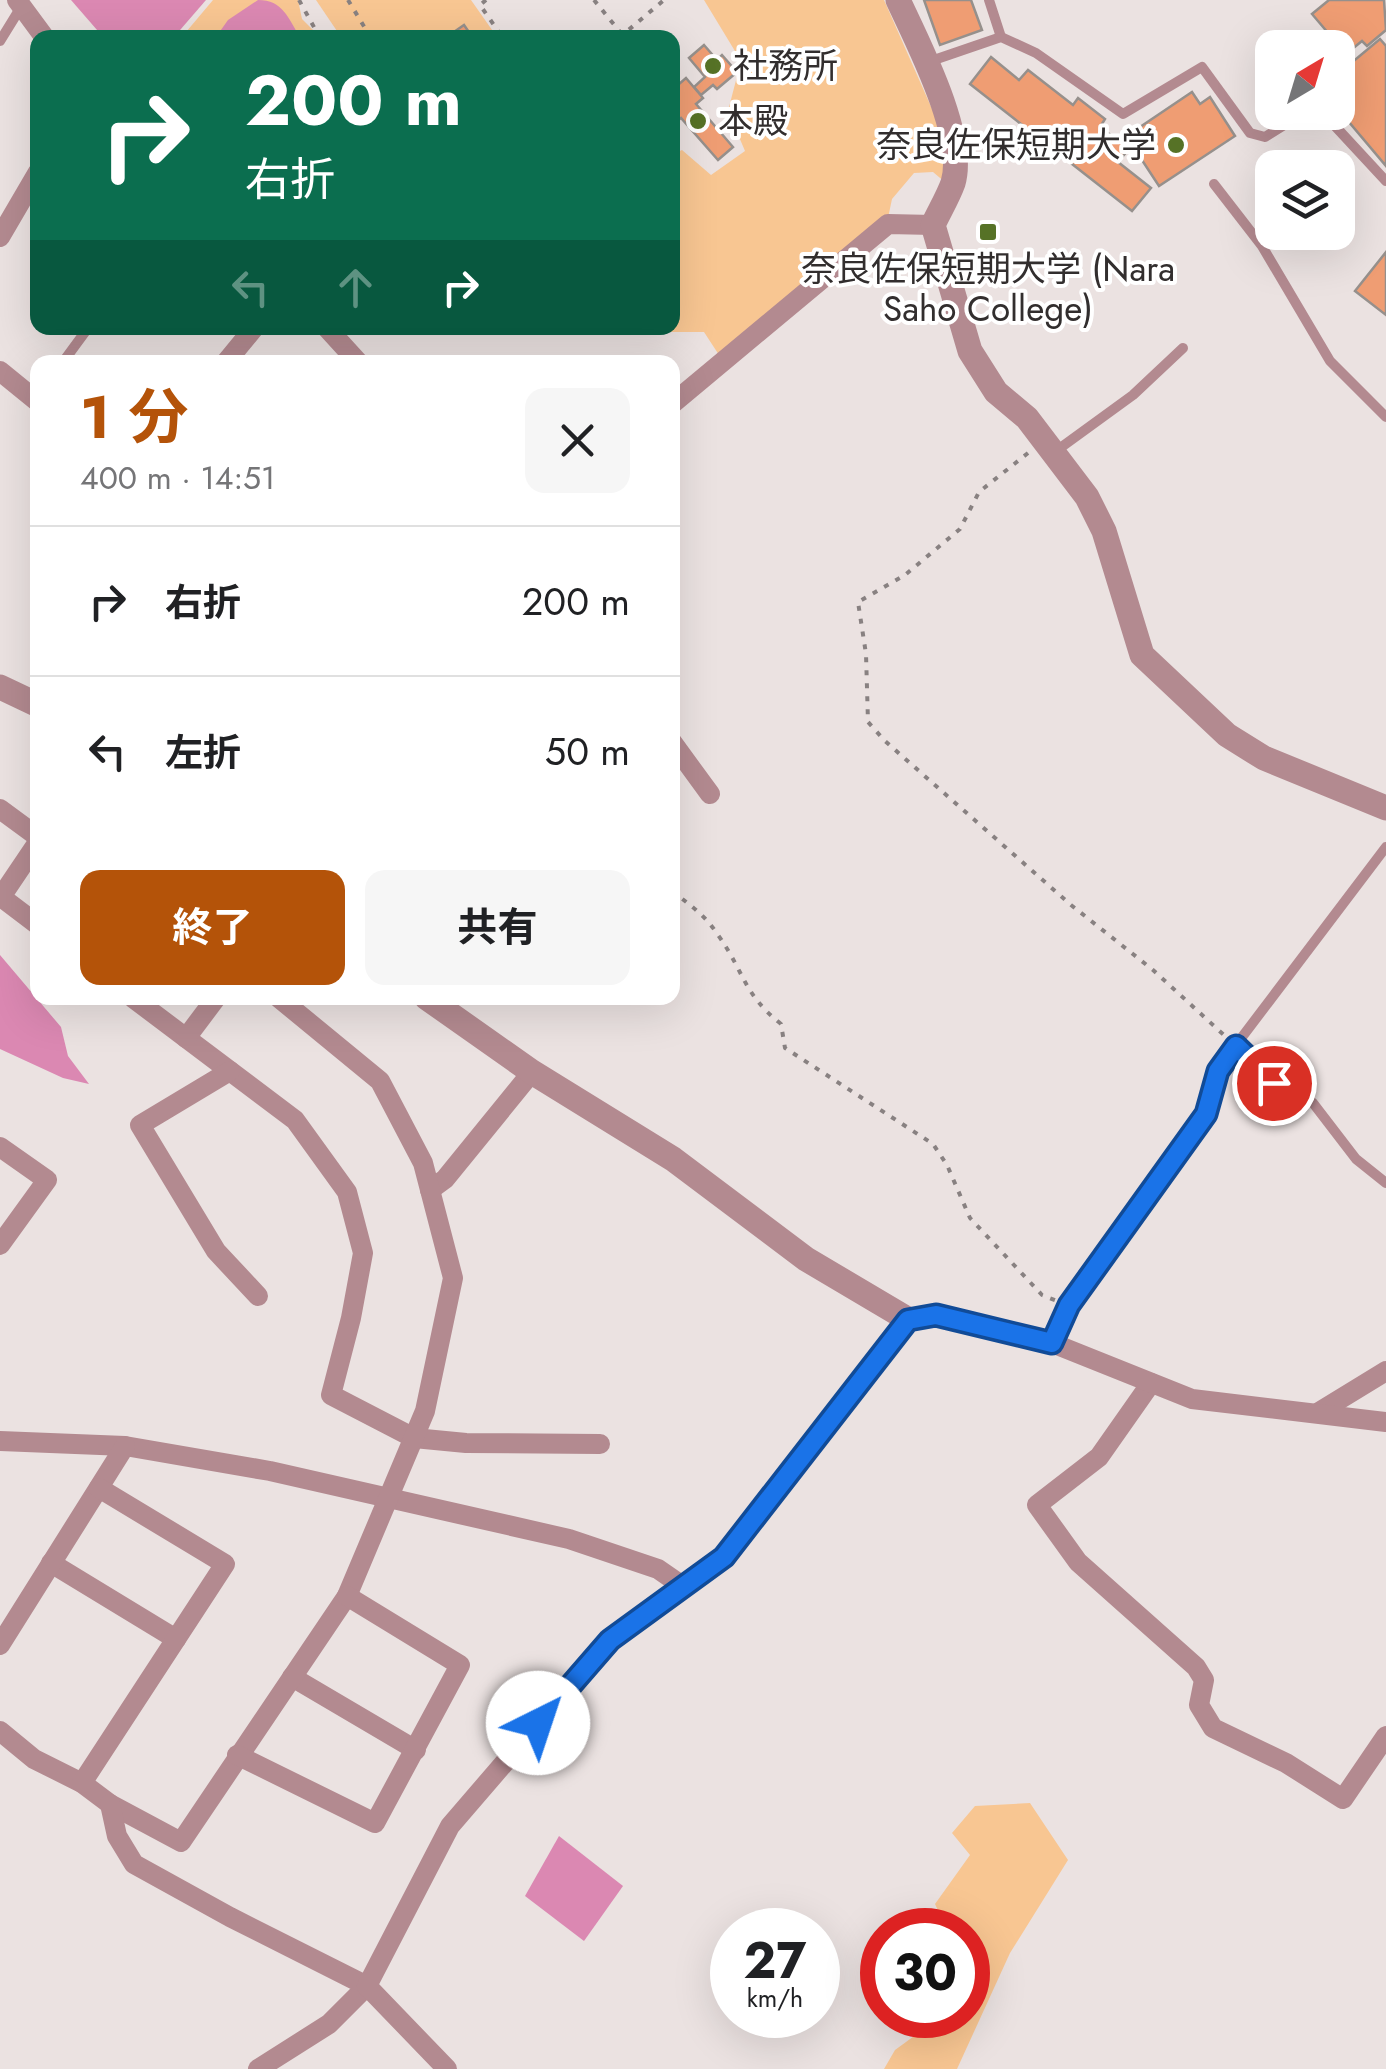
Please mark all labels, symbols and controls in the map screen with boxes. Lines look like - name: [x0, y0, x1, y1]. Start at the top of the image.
- north arrow: [1255, 30, 1355, 130]
- map controls: [1255, 30, 1355, 250]
- place label: 社務所: [733, 41, 838, 91]
- text: 200 m: [245, 50, 462, 151]
- marker: 社務所: [702, 55, 724, 77]
- icon: right: [80, 70, 210, 200]
- place label: 本殿: [718, 96, 788, 146]
- marker: 本殿: [687, 110, 709, 132]
- place label: 奈良佐保短期大学: [876, 120, 1156, 170]
- marker: 奈良佐保短期大学: [1165, 134, 1187, 156]
- text: 右折: [245, 147, 335, 212]
- button: layers: [1255, 150, 1355, 250]
- marker: 奈良佐保短期大学 (Nara Saho College): [977, 221, 999, 243]
- place label: 奈良佐保短期大学 (Nara Saho College): [801, 244, 1175, 334]
- icon: left: [223, 260, 278, 315]
- icon: ahead: [328, 260, 383, 315]
- icon: right: [433, 260, 488, 315]
- text: 1 分: [80, 374, 189, 461]
- button: close: [525, 388, 630, 493]
- text: 400 m · 14:51: [80, 455, 276, 501]
- icon: right: [80, 574, 135, 629]
- text: 200 m: [522, 574, 630, 629]
- text: 右折: [165, 575, 241, 630]
- icon: left: [80, 724, 135, 779]
- text: 50 m: [545, 724, 630, 779]
- text: 左折: [165, 725, 241, 780]
- button: 終了: [80, 870, 345, 985]
- button: 共有: [365, 870, 630, 985]
- pin: [1232, 1041, 1317, 1126]
- icon: arrive: [1247, 1056, 1302, 1111]
- position arrow: [486, 1671, 590, 1775]
- speed limit sign: 30: [860, 1908, 990, 2038]
- text: 27: [744, 1924, 806, 1997]
- text: km/h: [747, 1980, 803, 2016]

